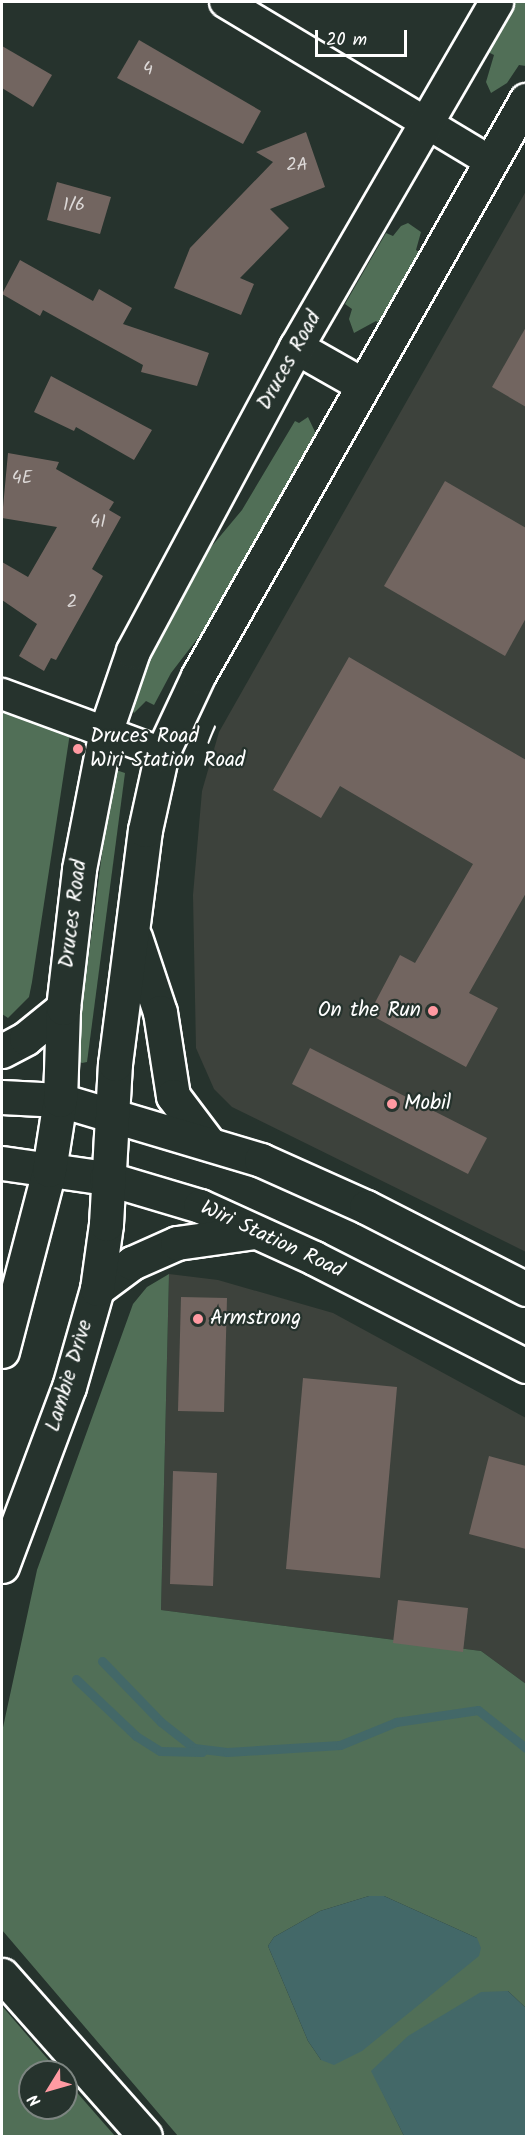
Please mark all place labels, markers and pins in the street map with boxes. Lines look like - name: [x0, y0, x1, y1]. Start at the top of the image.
- place label: Druces Road / Wiri Station Road: [90, 724, 245, 774]
- marker: Druces Road / Wiri Station Road: [71, 742, 85, 756]
- place label: On the Run: [318, 998, 421, 1024]
- marker: On the Run: [426, 1004, 440, 1018]
- place label: Mobil: [404, 1091, 451, 1117]
- marker: Mobil: [385, 1097, 399, 1111]
- place label: Armstrong: [210, 1306, 301, 1332]
- marker: Armstrong: [191, 1312, 205, 1326]

